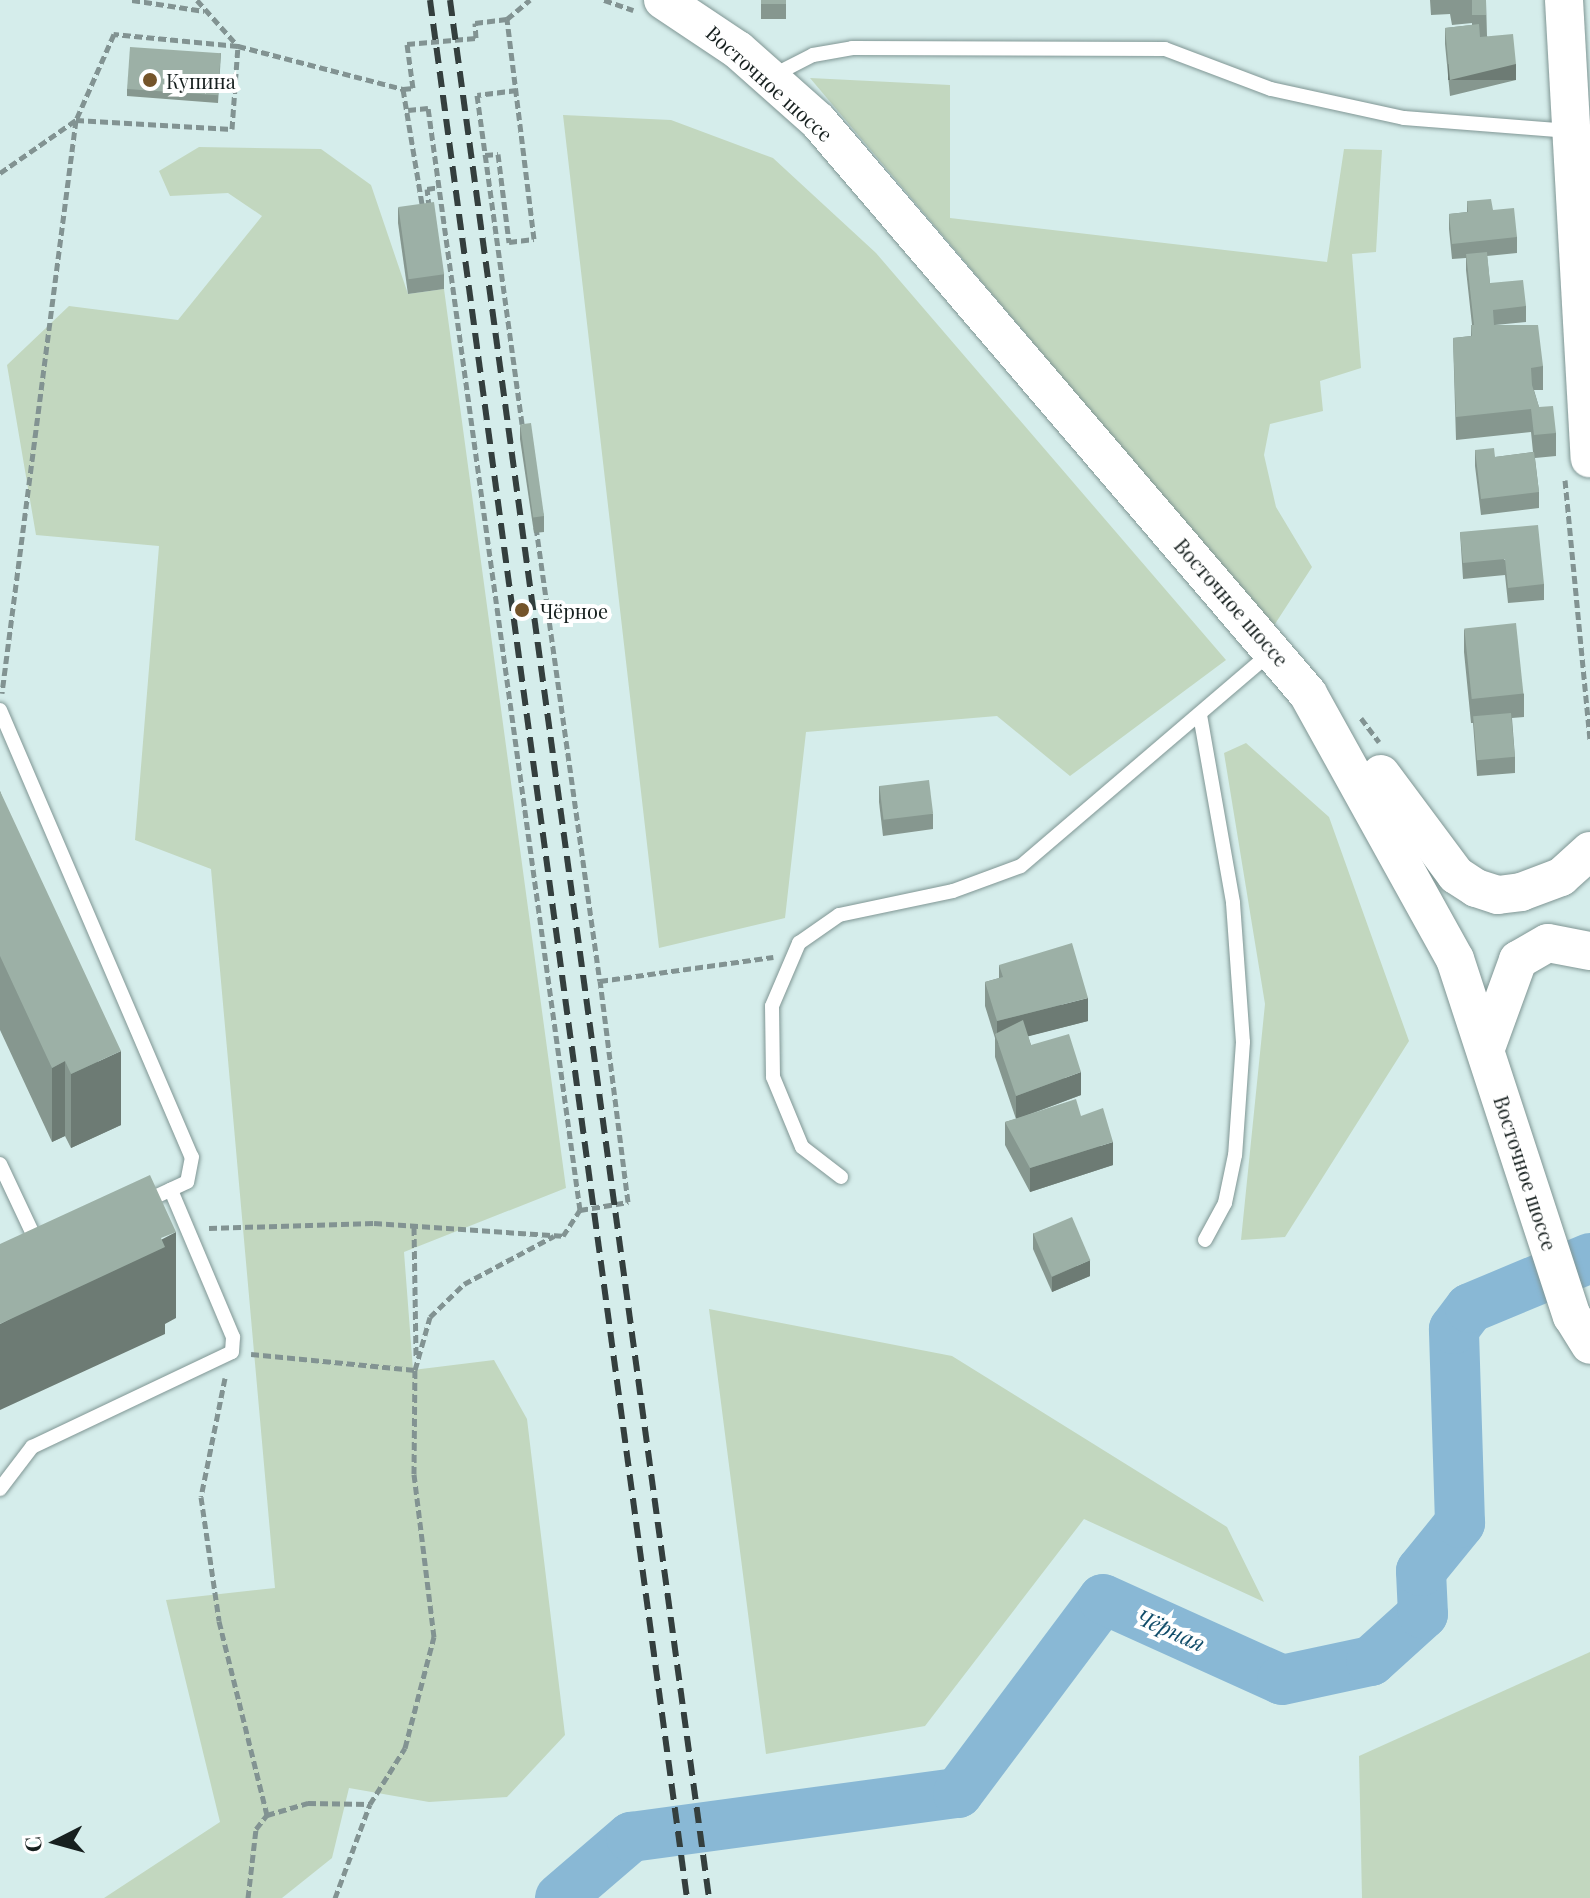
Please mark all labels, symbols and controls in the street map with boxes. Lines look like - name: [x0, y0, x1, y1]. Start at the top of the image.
- street label: Восточное шоссе: [702, 20, 838, 146]
- place label: Купина: [166, 68, 236, 92]
- marker: Купина: [141, 71, 159, 89]
- street label: Восточное шоссе: [1170, 533, 1294, 671]
- place label: Чёрное: [540, 598, 608, 622]
- marker: Чёрное: [511, 599, 533, 621]
- street label: Восточное шоссе: [1490, 1093, 1562, 1253]
- water label: Чёрная: [1133, 1603, 1209, 1657]
- north arrow: [16, 1802, 96, 1882]
- text: С: [16, 1835, 48, 1854]

